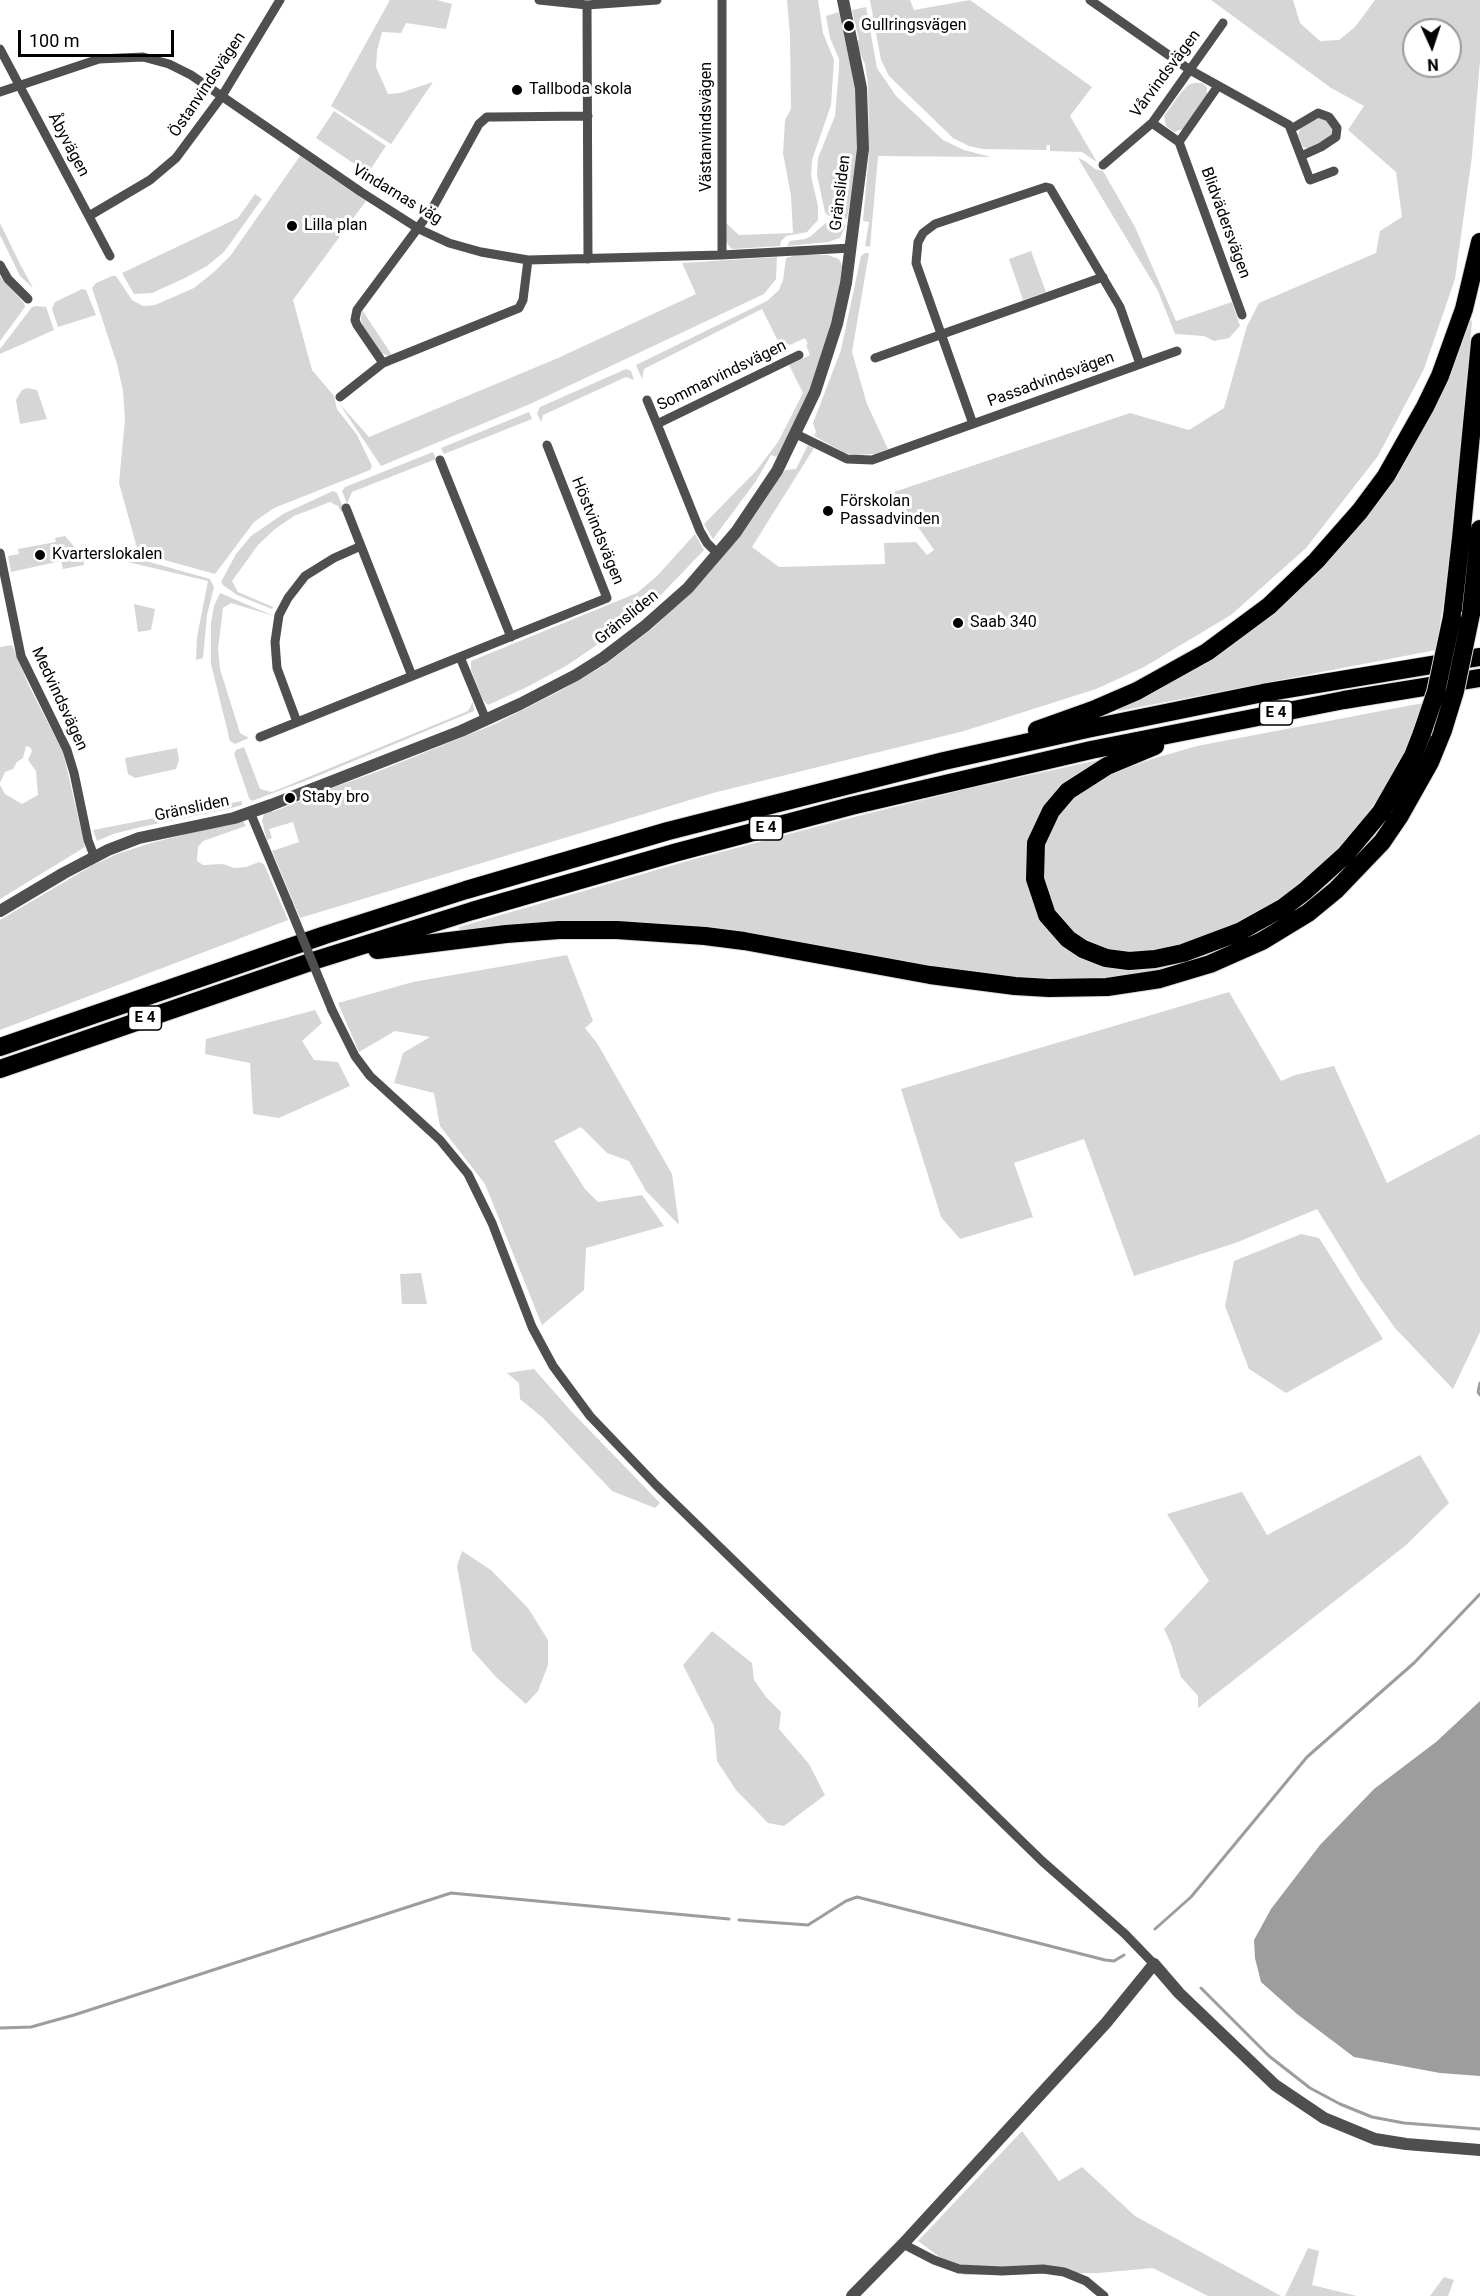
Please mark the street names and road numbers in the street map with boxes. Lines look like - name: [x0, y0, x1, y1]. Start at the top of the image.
- street label: Vårvindsvägen: [1127, 26, 1205, 122]
- street label: Östanvindsvägen: [166, 29, 250, 141]
- street label: Västanvindsvägen: [697, 62, 717, 192]
- street label: Åbyvägen: [43, 110, 93, 180]
- street label: Gränsliden: [827, 154, 855, 232]
- street label: Vindarnas väg: [349, 161, 445, 229]
- street label: Blidvädersvägen: [1196, 165, 1254, 281]
- street label: Sommarvindsvägen: [654, 336, 790, 416]
- street label: Passadvindsvägen: [985, 348, 1117, 412]
- street label: Höstvindsvägen: [567, 474, 627, 588]
- street label: Gränsliden: [591, 587, 663, 649]
- street label: Medvindsvägen: [27, 644, 91, 754]
- road number: E 4: [1260, 701, 1292, 725]
- street label: Gränsliden: [153, 792, 231, 826]
- road number: E 4: [750, 816, 783, 840]
- road number: E 4: [128, 1006, 162, 1030]

